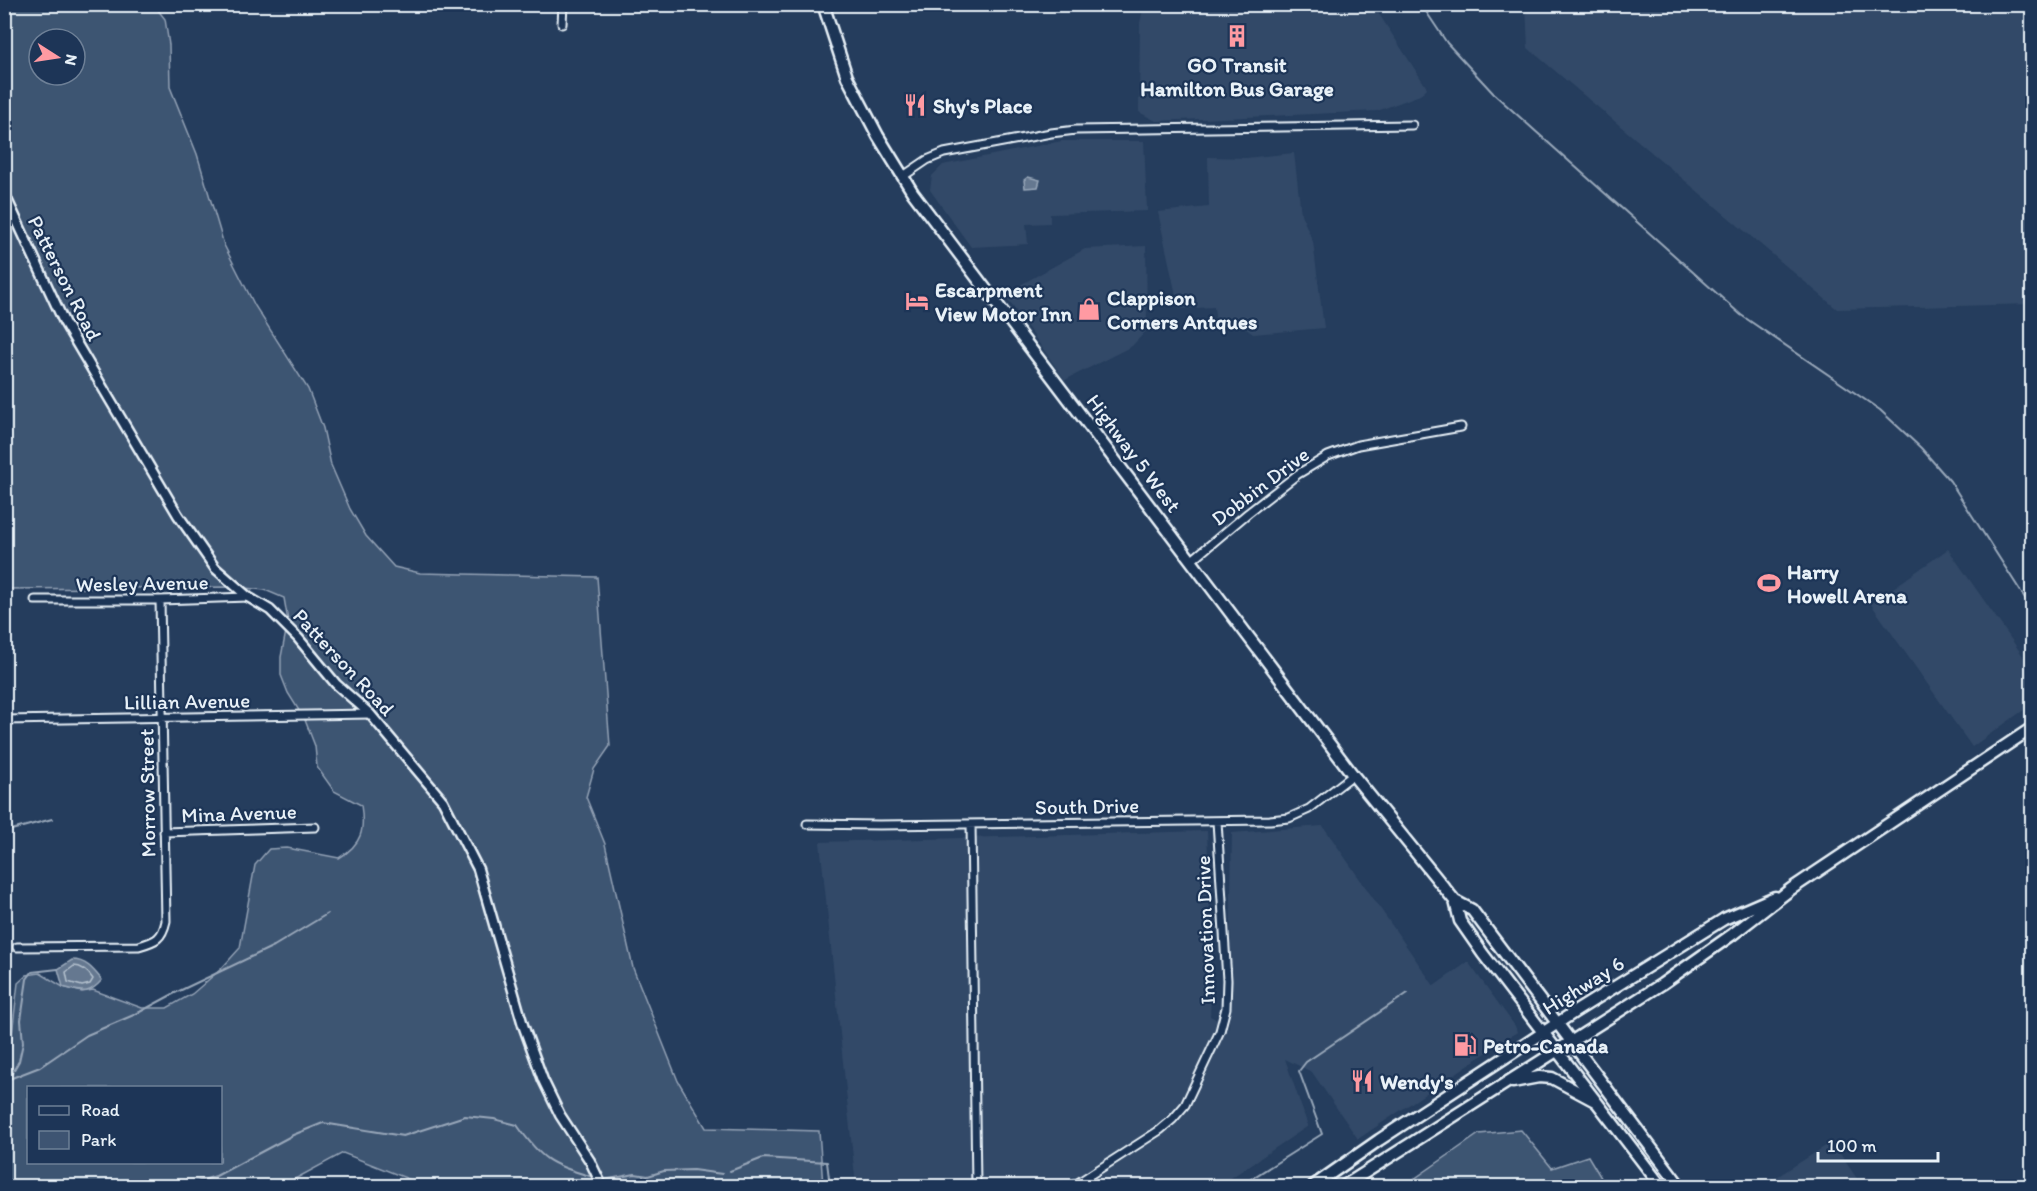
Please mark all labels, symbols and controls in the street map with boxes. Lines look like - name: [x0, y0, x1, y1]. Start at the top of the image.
- building icon: GO Transit Hamilton Bus Garage: [1224, 23, 1250, 49]
- north arrow: [27, 27, 87, 87]
- place label: GO Transit Hamilton Bus Garage: [1140, 52, 1334, 102]
- text: N: [61, 53, 82, 67]
- restaurant icon: Shy's Place: [902, 92, 928, 118]
- place label: Shy's Place: [933, 93, 1032, 119]
- street label: Patterson Road: [23, 211, 108, 345]
- place label: Escarpment View Motor Inn: [935, 277, 1073, 326]
- place label: Clappison Corners Antques: [1107, 285, 1257, 335]
- hotel icon: Escarpment View Motor Inn: [904, 288, 930, 314]
- shop icon: Clappison Corners Antques: [1076, 296, 1102, 322]
- street label: Highway 5 West: [1081, 389, 1187, 517]
- street label: Dobbin Drive: [1206, 441, 1314, 531]
- place label: Harry Howell Arena: [1787, 559, 1908, 608]
- street label: Wesley Avenue: [75, 569, 209, 597]
- sports icon: Harry Howell Arena: [1756, 570, 1782, 596]
- street label: Patterson Road: [288, 603, 400, 721]
- street label: Lillian Avenue: [124, 687, 250, 715]
- street label: Morrow Street: [133, 728, 161, 858]
- street label: South Drive: [1035, 793, 1139, 819]
- street label: Mina Avenue: [181, 798, 297, 828]
- street label: Innovation Drive: [1190, 855, 1220, 1005]
- street label: Highway 6: [1537, 950, 1629, 1020]
- fuel station icon: Petro-Canada: [1452, 1032, 1478, 1058]
- place label: Petro-Canada: [1483, 1033, 1609, 1058]
- restaurant icon: Wendy's: [1349, 1068, 1375, 1094]
- place label: Wendy's: [1380, 1069, 1454, 1095]
- legend: [27, 1086, 222, 1164]
- text: Road: [81, 1099, 120, 1121]
- scale bar: [1818, 1125, 1938, 1163]
- text: Park: [81, 1129, 116, 1151]
- text: 100 m: [1827, 1135, 1877, 1157]

